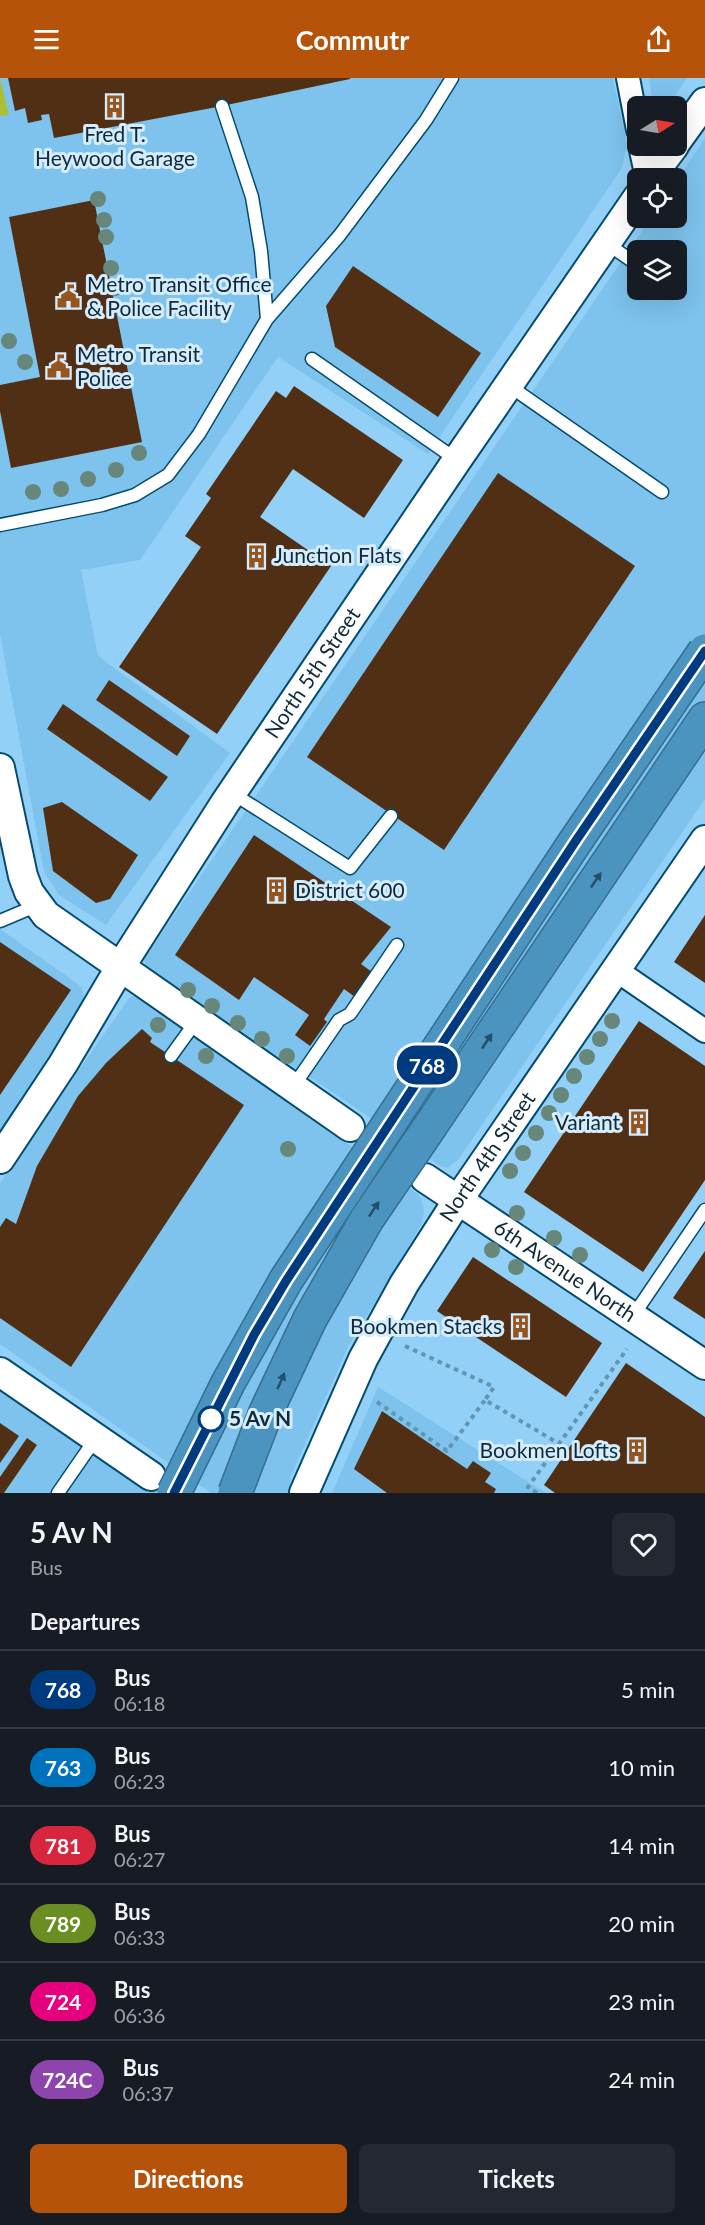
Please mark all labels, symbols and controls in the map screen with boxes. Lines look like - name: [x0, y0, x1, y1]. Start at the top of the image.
- icon: menu: [30, 23, 63, 56]
- text: Commutr: [296, 23, 409, 56]
- icon: share: [642, 23, 675, 56]
- building icon: Fred T. Heywood Garage: [102, 94, 128, 120]
- north arrow: [627, 96, 687, 156]
- map controls: [627, 96, 687, 300]
- place label: Fred T. Heywood Garage: [35, 121, 195, 170]
- button: locate: [627, 168, 687, 228]
- button: layers: [627, 240, 687, 300]
- place label: Metro Transit Office & Police Facility: [87, 271, 272, 320]
- public building icon: Metro Transit Office & Police Facility: [56, 284, 82, 310]
- place label: Metro Transit Police: [77, 341, 200, 390]
- public building icon: Metro Transit Police: [46, 354, 72, 380]
- place label: Junction Flats: [274, 542, 402, 567]
- building icon: Junction Flats: [243, 543, 269, 569]
- street label: North 5th Street: [259, 602, 365, 742]
- one-way arrow: [590, 872, 602, 888]
- place label: District 600: [295, 877, 405, 902]
- building icon: District 600: [264, 878, 290, 904]
- one-way arrow: [481, 1034, 493, 1050]
- line badge: 768: [392, 1046, 462, 1084]
- text: 768: [409, 1053, 445, 1078]
- street label: North 4th Street: [433, 1086, 540, 1226]
- place label: Variant: [555, 1109, 620, 1134]
- building icon: Variant: [625, 1110, 651, 1136]
- one-way arrow: [368, 1201, 379, 1218]
- street label: 6th Avenue North: [490, 1214, 641, 1326]
- place label: Bookmen Stacks: [350, 1313, 502, 1338]
- building icon: Bookmen Stacks: [507, 1314, 533, 1340]
- one-way arrow: [276, 1372, 285, 1389]
- place label: 5 Av N: [229, 1405, 291, 1430]
- marker: 5 Av N: [198, 1406, 224, 1432]
- place label: Bookmen Lofts: [479, 1437, 618, 1462]
- building icon: Bookmen Lofts: [623, 1438, 649, 1464]
- button: heart: [612, 1513, 675, 1576]
- text: 5 Av N: [30, 1515, 113, 1549]
- text: Bus: [30, 1555, 63, 1579]
- text: Departures: [30, 1608, 140, 1635]
- text: Bus: [114, 1664, 150, 1691]
- text: 5 min: [621, 1676, 675, 1703]
- text: 768: [45, 1677, 81, 1702]
- text: 06:18: [114, 1691, 165, 1715]
- text: Bus: [114, 1742, 150, 1769]
- text: 10 min: [608, 1754, 675, 1781]
- text: 763: [45, 1755, 81, 1780]
- text: 06:23: [114, 1769, 165, 1793]
- text: Bus: [114, 1820, 150, 1847]
- text: 14 min: [608, 1832, 675, 1859]
- text: 781: [45, 1833, 81, 1858]
- text: 06:27: [114, 1847, 165, 1871]
- text: Bus: [114, 1898, 150, 1925]
- text: 20 min: [608, 1910, 675, 1937]
- text: 789: [45, 1911, 81, 1936]
- text: 06:33: [114, 1925, 165, 1949]
- text: Bus: [114, 1976, 150, 2003]
- text: 23 min: [608, 1988, 675, 2015]
- text: 724: [45, 1989, 81, 2014]
- text: 06:36: [114, 2003, 165, 2027]
- text: Bus: [122, 2054, 159, 2081]
- text: 24 min: [608, 2066, 675, 2093]
- text: 724C: [42, 2067, 92, 2092]
- text: 06:37: [122, 2081, 174, 2105]
- button: Directions: [30, 2144, 347, 2213]
- button: Tickets: [359, 2144, 675, 2213]

